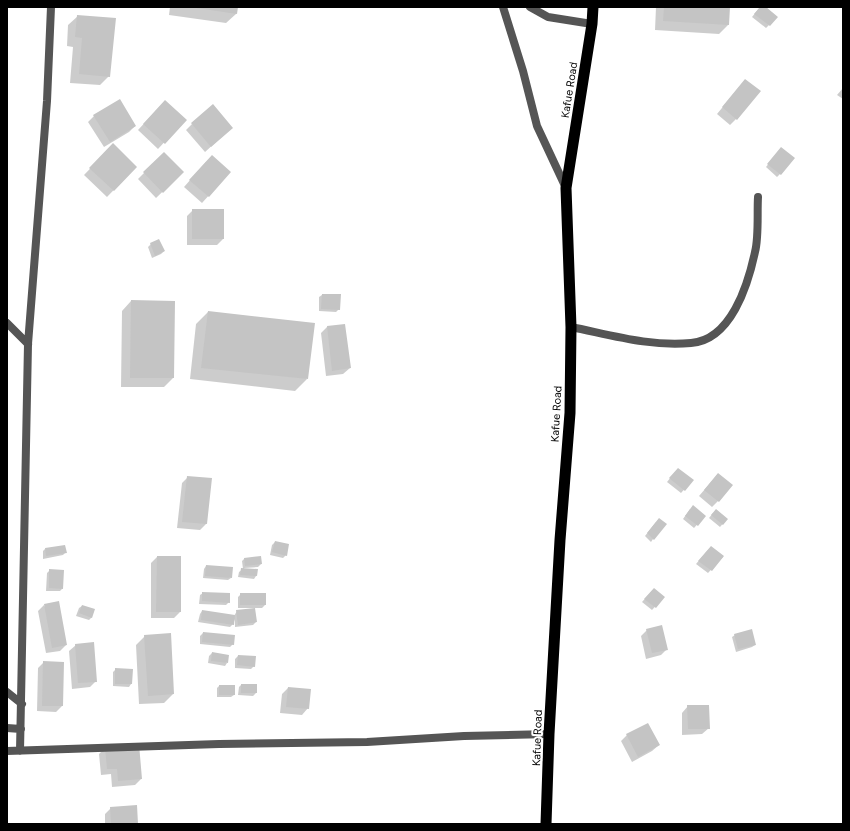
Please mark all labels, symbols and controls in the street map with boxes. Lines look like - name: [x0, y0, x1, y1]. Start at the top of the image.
- street label: Kafue Road: [559, 61, 580, 119]
- street label: Kafue Road: [549, 385, 564, 443]
- street label: Kafue Road: [530, 710, 545, 766]

